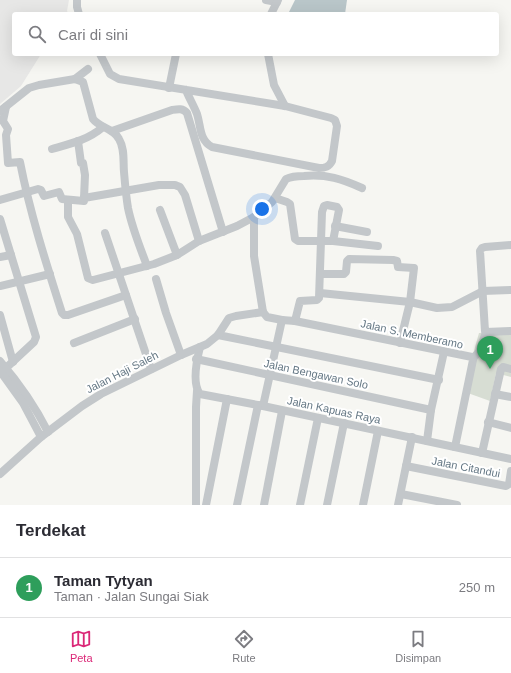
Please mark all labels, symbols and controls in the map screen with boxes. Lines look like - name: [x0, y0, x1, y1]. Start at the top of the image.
- search box: [12, 12, 499, 56]
- icon: search: [26, 23, 48, 45]
- text: Cari di sini: [58, 26, 128, 43]
- your location: [252, 199, 272, 219]
- street label: Jalan S. Memberamo: [360, 317, 464, 351]
- pin: 1: [477, 336, 503, 369]
- street label: Jalan Haji Saleh: [84, 349, 160, 395]
- street label: Jalan Bengawan Solo: [263, 357, 369, 391]
- street label: Jalan Kapuas Raya: [286, 394, 383, 426]
- street label: Jalan Citandui: [431, 454, 501, 480]
- text: Terdekat: [16, 521, 86, 540]
- text: Taman Tytyan: [54, 572, 153, 589]
- text: 1: [25, 580, 33, 595]
- text: 250 m: [459, 580, 495, 595]
- text: Taman · Jalan Sungai Siak: [54, 589, 209, 604]
- tab: Peta: [70, 628, 93, 664]
- tab: Rute: [232, 628, 256, 664]
- tab: Disimpan: [395, 628, 441, 664]

